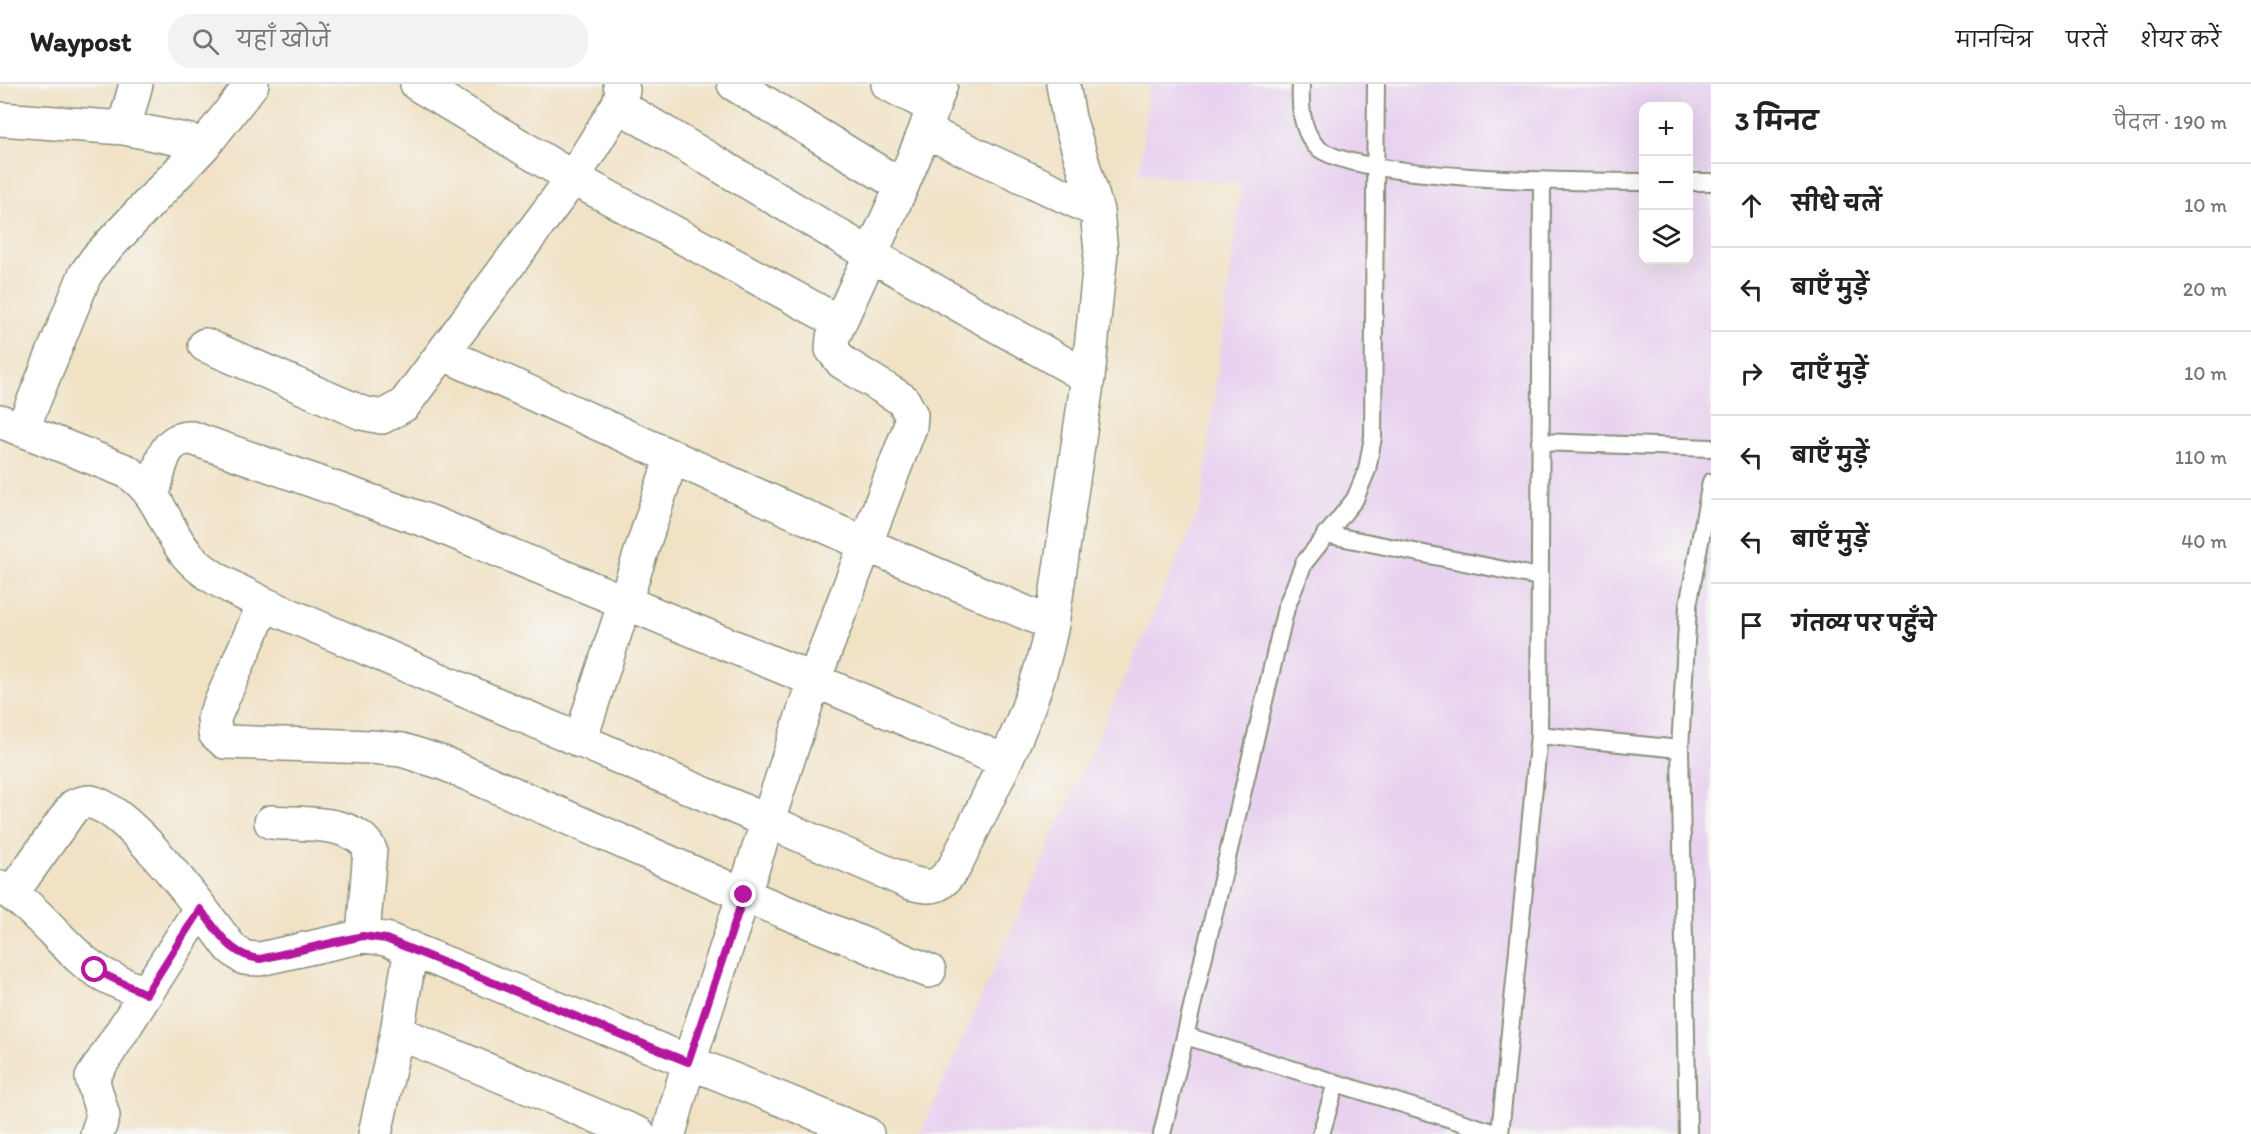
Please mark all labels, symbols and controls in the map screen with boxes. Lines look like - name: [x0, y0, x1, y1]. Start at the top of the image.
- search box: [168, 14, 588, 68]
- text: Waypost: [30, 24, 132, 58]
- icon: search: [189, 25, 222, 58]
- text: यहाँ खोजें: [237, 26, 330, 53]
- text: मानचित्र: [1956, 27, 2033, 52]
- text: परतें: [2066, 27, 2107, 52]
- text: शेयर करें: [2140, 27, 2221, 52]
- map controls: [1639, 102, 1693, 264]
- button: +: [1639, 102, 1693, 156]
- text: 3 मिनट: [1735, 105, 1818, 137]
- text: पैदल · 190 m: [2114, 110, 2227, 134]
- button: −: [1639, 156, 1693, 210]
- icon: ahead: [1735, 189, 1768, 222]
- text: सीधे चलें: [1792, 190, 1881, 217]
- text: 10 m: [2184, 193, 2227, 217]
- button: layers: [1639, 210, 1693, 264]
- icon: left: [1735, 273, 1768, 306]
- text: बाएँ मुड़ें: [1792, 274, 1869, 301]
- text: 20 m: [2183, 277, 2227, 301]
- icon: right: [1735, 357, 1768, 390]
- text: दाएँ मुड़ें: [1792, 358, 1868, 385]
- text: 10 m: [2184, 361, 2227, 385]
- icon: left: [1735, 441, 1768, 474]
- text: बाएँ मुड़ें: [1792, 442, 1869, 469]
- text: 110 m: [2175, 445, 2227, 469]
- icon: left: [1735, 525, 1768, 558]
- text: बाएँ मुड़ें: [1792, 526, 1869, 553]
- text: 40 m: [2181, 529, 2227, 553]
- icon: arrive: [1735, 609, 1768, 642]
- text: गंतव्य पर पहुँचे: [1792, 610, 1936, 637]
- route end: [730, 881, 756, 907]
- route start: [81, 956, 107, 982]

